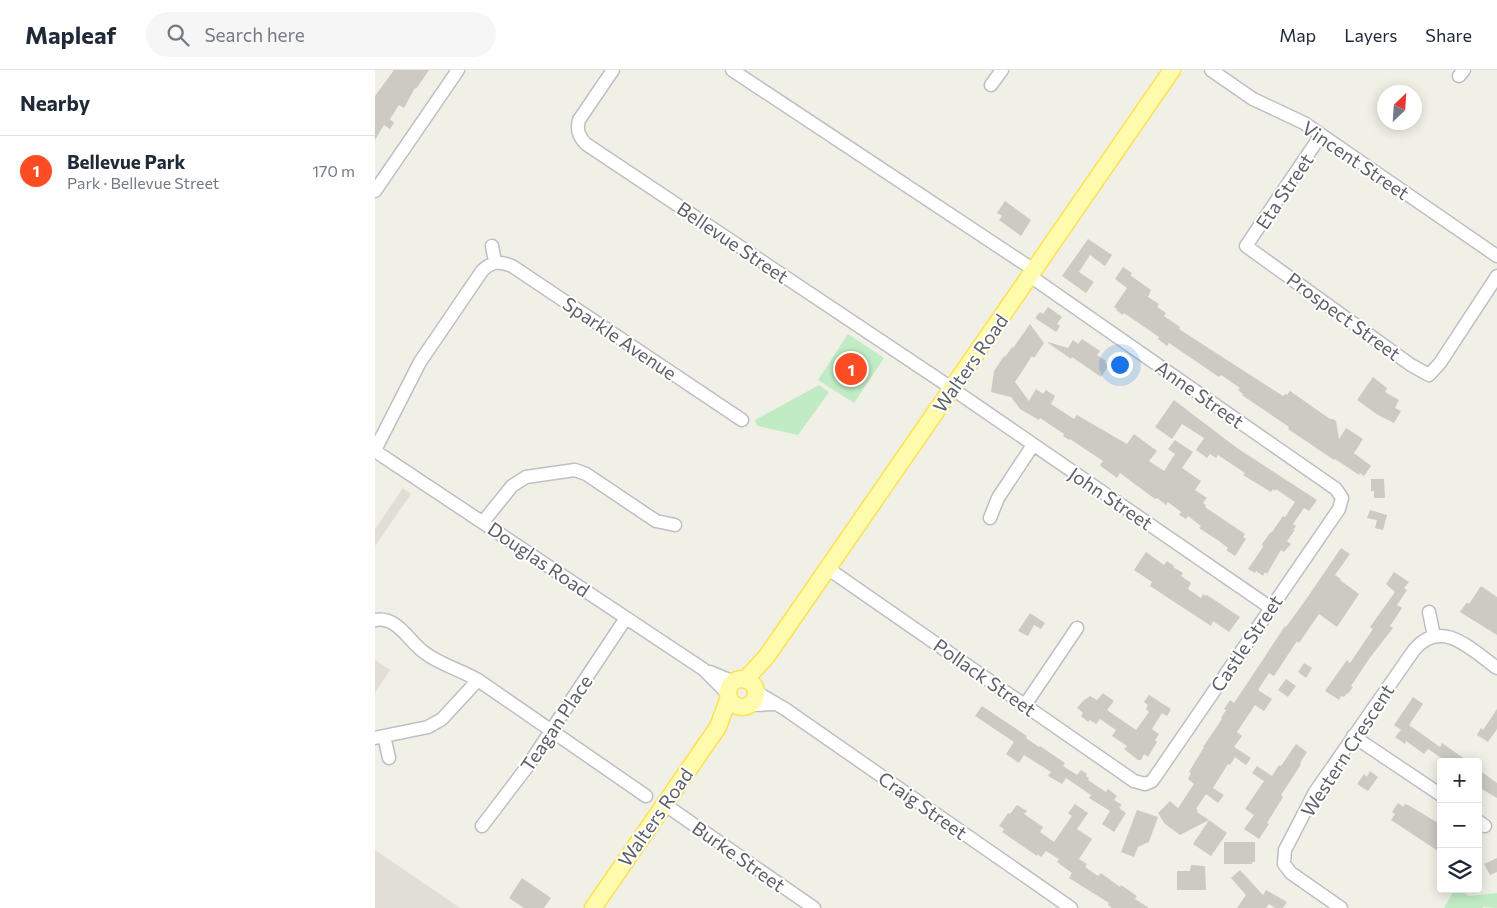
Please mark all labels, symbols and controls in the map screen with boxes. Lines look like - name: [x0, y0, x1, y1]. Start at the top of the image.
- search box: [146, 12, 496, 57]
- text: Mapleaf: [25, 20, 116, 49]
- icon: search: [164, 21, 192, 49]
- text: Search here: [204, 23, 305, 46]
- text: Map: [1279, 24, 1316, 46]
- text: Layers: [1344, 24, 1397, 46]
- text: Share: [1425, 24, 1472, 46]
- north arrow: [1377, 85, 1422, 130]
- text: Nearby: [20, 90, 90, 115]
- street label: Vincent Street: [1298, 116, 1414, 204]
- street label: Eta Street: [1250, 149, 1318, 233]
- text: Bellevue Park: [67, 150, 186, 173]
- text: 1: [32, 161, 40, 180]
- text: 170 m: [312, 161, 355, 180]
- text: Park · Bellevue Street: [67, 173, 219, 192]
- street label: Bellevue Street: [673, 196, 793, 288]
- street label: Prospect Street: [1283, 267, 1405, 365]
- street label: Sparkle Avenue: [559, 292, 681, 384]
- street label: Walters Road: [928, 309, 1012, 417]
- pin: 1: [835, 350, 867, 388]
- your location: [1107, 352, 1133, 378]
- street label: Anne Street: [1152, 355, 1249, 433]
- street label: John Street: [1065, 462, 1157, 534]
- street label: Douglas Road: [484, 517, 594, 601]
- street label: Castle Street: [1205, 590, 1287, 696]
- street label: Pollack Street: [929, 633, 1041, 721]
- street label: Teagan Place: [515, 670, 597, 776]
- street label: Western Crescent: [1296, 679, 1399, 821]
- map controls: [1437, 758, 1482, 893]
- button: +: [1437, 758, 1482, 803]
- street label: Walters Road: [613, 763, 697, 871]
- street label: Craig Street: [874, 766, 972, 844]
- button: −: [1437, 803, 1482, 848]
- street label: Burke Street: [688, 816, 790, 896]
- button: layers: [1437, 848, 1482, 893]

